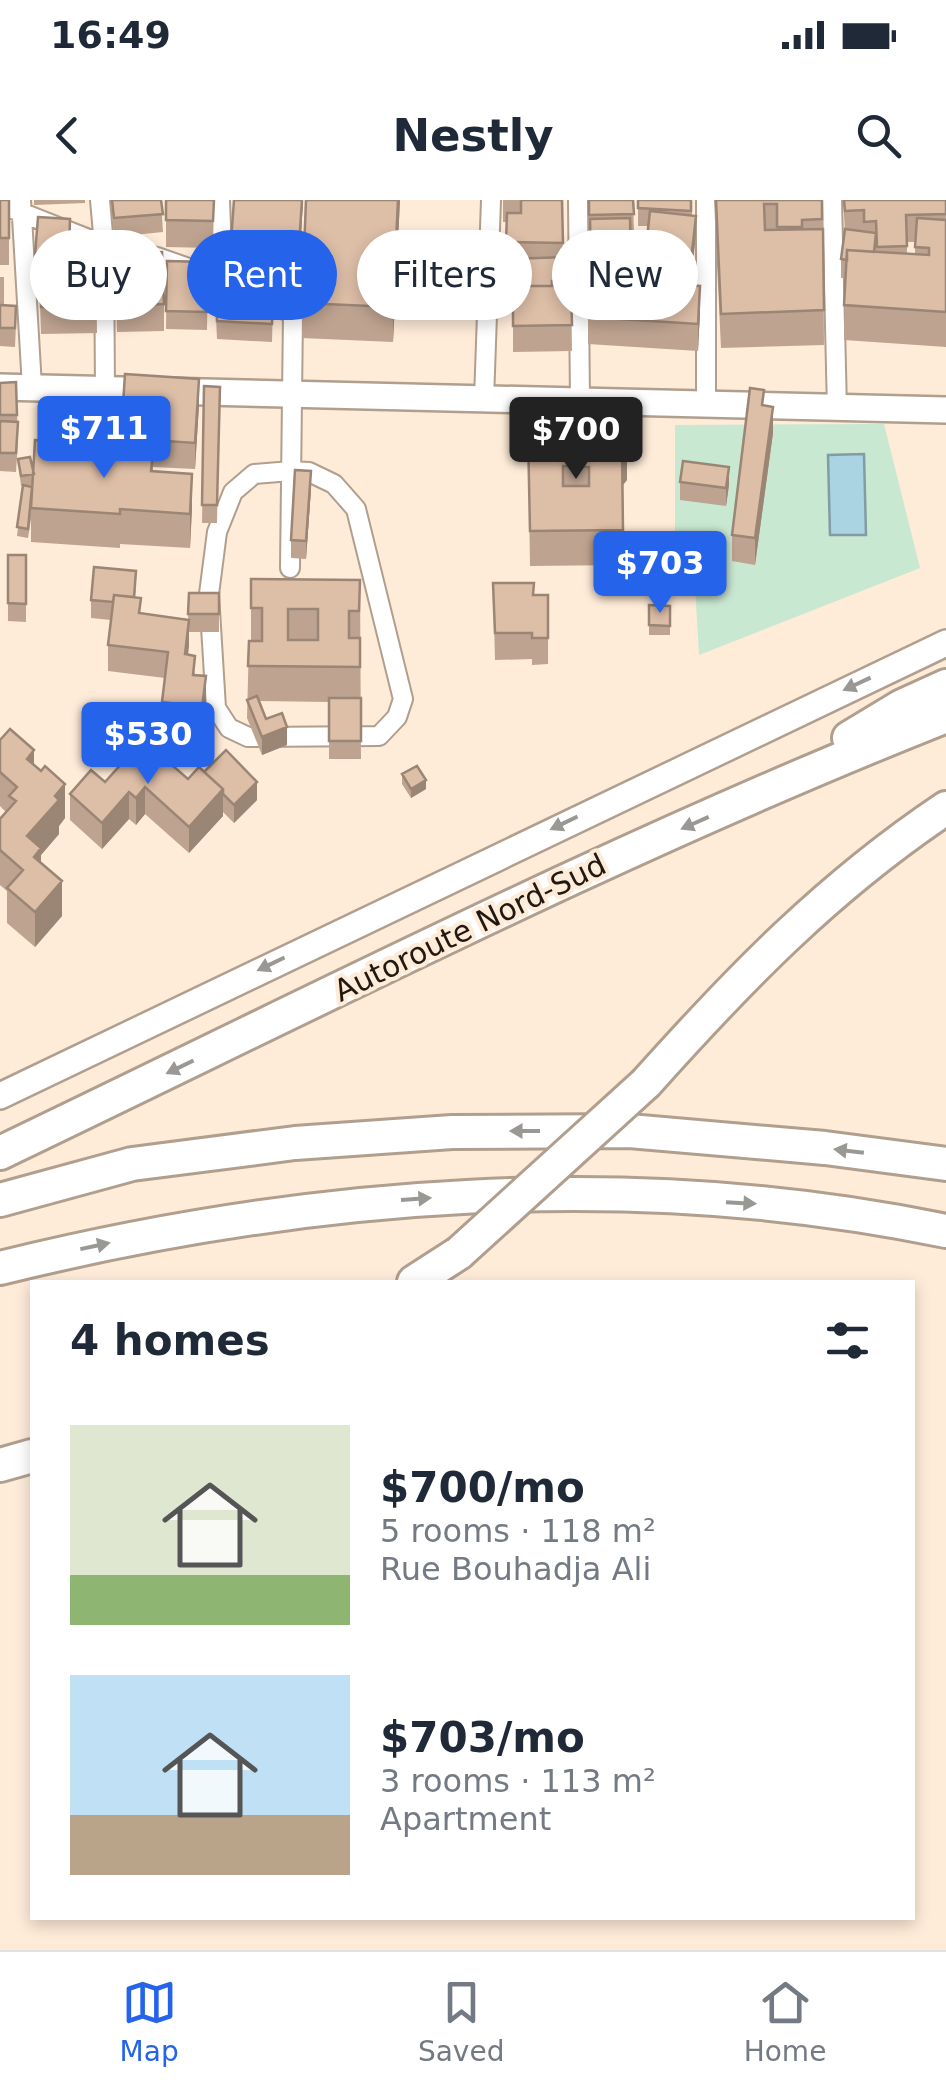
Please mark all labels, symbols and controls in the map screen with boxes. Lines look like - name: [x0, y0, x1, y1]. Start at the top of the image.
- text: 16:49: [50, 13, 171, 57]
- icon: back: [40, 108, 95, 163]
- icon: search: [851, 108, 906, 163]
- text: Nestly: [392, 109, 554, 162]
- chip: Buy: [30, 230, 167, 320]
- chip: Rent: [187, 230, 337, 320]
- chip: Filters: [357, 230, 532, 320]
- chip: New: [552, 230, 698, 320]
- pin: $711: [45, 396, 163, 481]
- pin: $700: [517, 397, 635, 482]
- text: $711: [59, 409, 149, 447]
- text: $700: [531, 410, 621, 448]
- pin: $703: [601, 531, 719, 616]
- text: $703: [615, 544, 705, 582]
- one-way arrow: [842, 675, 871, 692]
- pin: $530: [89, 702, 207, 787]
- text: $530: [103, 715, 193, 753]
- one-way arrow: [680, 814, 709, 831]
- one-way arrow: [549, 815, 578, 832]
- street label: Autoroute Nord-Sud: [328, 846, 611, 1009]
- one-way arrow: [256, 955, 285, 972]
- one-way arrow: [165, 1058, 194, 1075]
- one-way arrow: [509, 1123, 541, 1139]
- one-way arrow: [833, 1143, 865, 1159]
- one-way arrow: [401, 1191, 433, 1207]
- one-way arrow: [725, 1195, 757, 1211]
- one-way arrow: [80, 1237, 111, 1253]
- icon: filters: [820, 1313, 875, 1368]
- text: 4 homes: [70, 1316, 270, 1365]
- text: $700/mo: [380, 1463, 585, 1512]
- icon: home: [150, 1465, 270, 1585]
- text: 5 rooms · 118 m²: [380, 1512, 656, 1550]
- text: Rue Bouhadja Ali: [380, 1550, 651, 1588]
- text: $703/mo: [380, 1713, 585, 1762]
- icon: home: [150, 1715, 270, 1835]
- text: 3 rooms · 113 m²: [380, 1762, 656, 1800]
- text: Apartment: [380, 1800, 551, 1838]
- tab: Map: [120, 1975, 179, 2068]
- tab: Saved: [418, 1975, 504, 2068]
- tab: Home: [744, 1975, 826, 2068]

